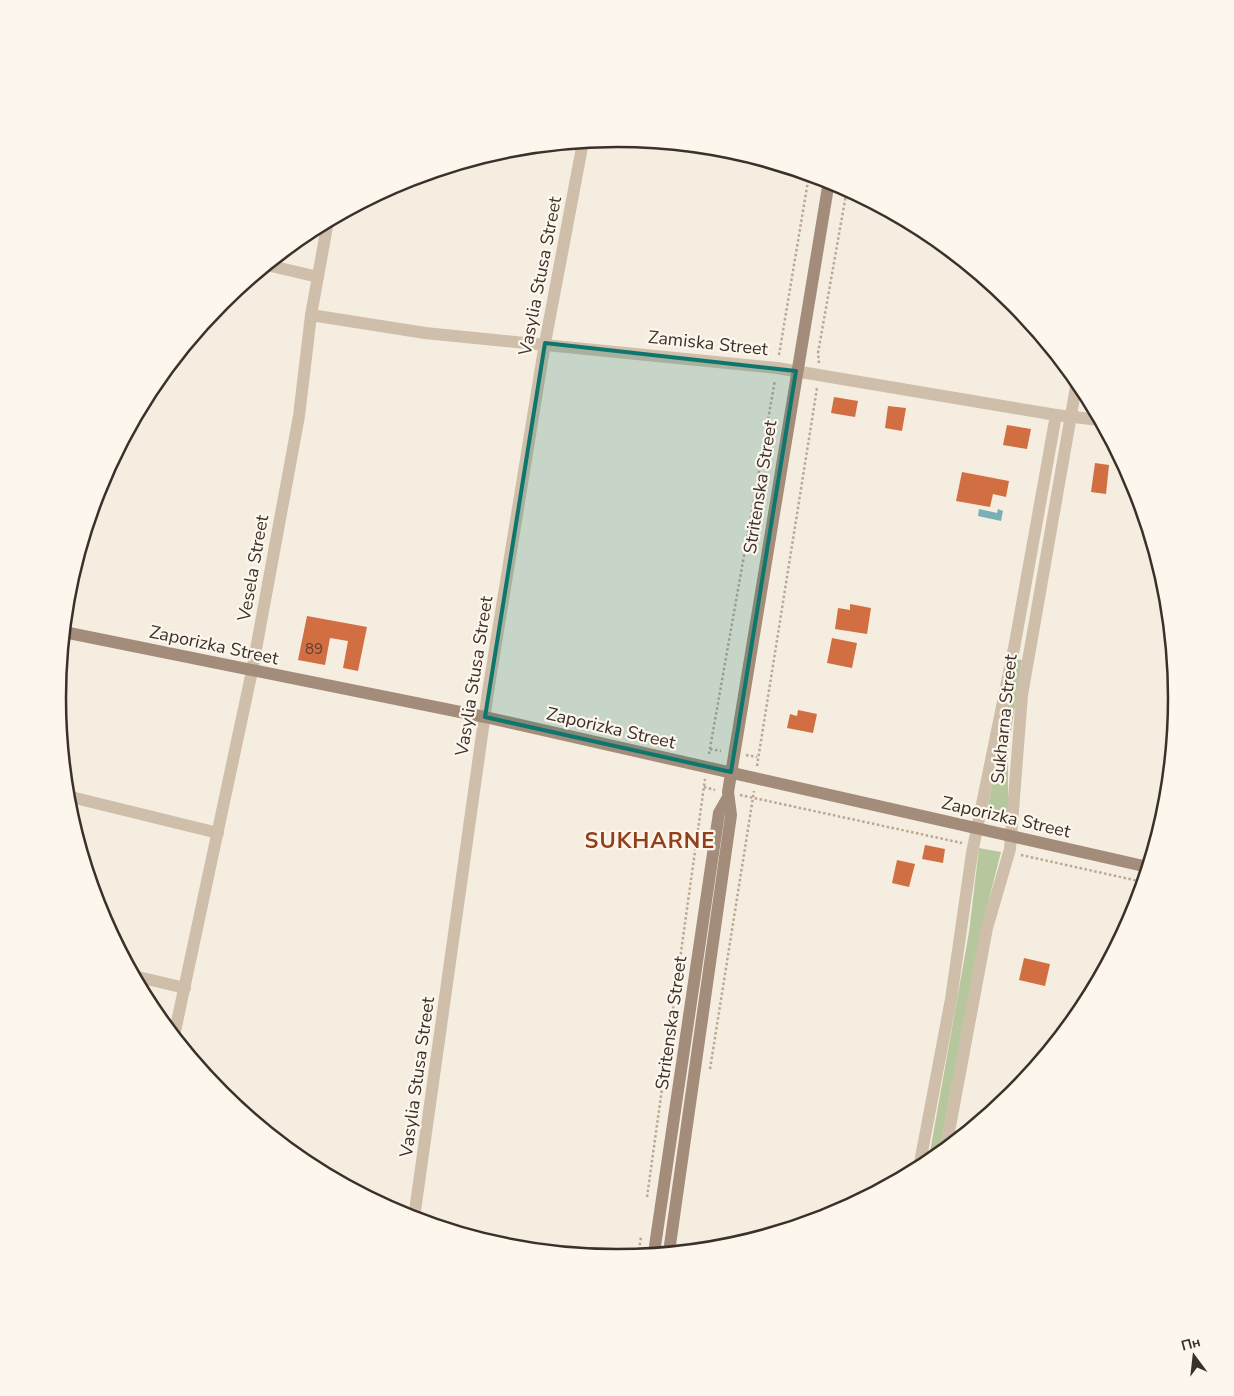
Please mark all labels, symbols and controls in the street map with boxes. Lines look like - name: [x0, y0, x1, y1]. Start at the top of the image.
- street label: Vasylia Stusa Street: [513, 194, 567, 359]
- street label: Zamiska Street: [647, 325, 770, 361]
- street label: Stritenska Street: [738, 418, 783, 555]
- street label: Vesela Street: [232, 512, 274, 624]
- street label: Vasylia Stusa Street: [449, 594, 499, 759]
- street label: Zaporizka Street: [147, 620, 282, 671]
- house number: 89: [305, 639, 323, 659]
- street label: Sukharna Street: [985, 652, 1023, 785]
- street label: Zaporizka Street: [544, 702, 678, 755]
- street label: Zaporizka Street: [939, 791, 1073, 844]
- district label: SUKHARNE: [585, 826, 715, 856]
- street label: Stritenska Street: [650, 954, 692, 1091]
- street label: Vasylia Stusa Street: [394, 995, 440, 1160]
- north arrow: [1169, 1331, 1219, 1381]
- text: Пн: [1179, 1332, 1203, 1356]

